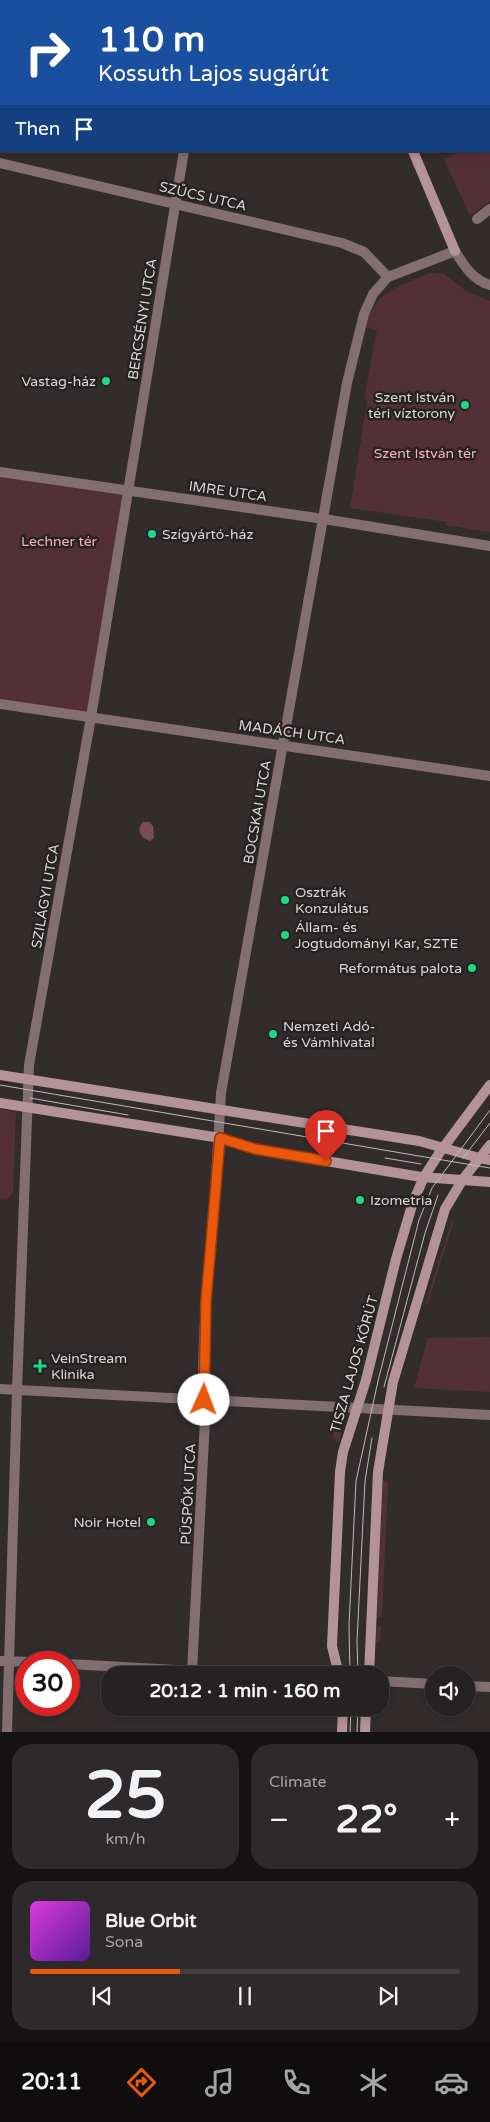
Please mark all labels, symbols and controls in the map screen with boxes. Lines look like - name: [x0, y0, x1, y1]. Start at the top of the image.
- text: 110 m: [98, 19, 205, 61]
- icon: right: [15, 20, 80, 85]
- text: Kossuth Lajos sugárút: [98, 61, 329, 87]
- icon: arrive: [70, 115, 98, 143]
- text: Then: [15, 118, 60, 140]
- street label: SZŰCS UTCA: [158, 178, 248, 215]
- street label: BERCSÉNYI UTCA: [125, 257, 160, 381]
- place label: Vastag-ház: [21, 373, 96, 390]
- marker: Vastag-ház: [100, 375, 112, 387]
- place label: Szent István téri víztorony: [368, 389, 455, 422]
- marker: Szent István téri víztorony: [459, 399, 471, 411]
- park label: Szent István tér: [374, 445, 477, 462]
- street label: IMRE UTCA: [188, 478, 268, 505]
- place label: Szígyártó-ház: [162, 526, 253, 543]
- marker: Szígyártó-ház: [146, 528, 158, 540]
- park label: Lechner tér: [21, 533, 98, 550]
- street label: MADÁCH UTCA: [238, 717, 346, 748]
- street label: BOCSKAI UTCA: [240, 759, 275, 866]
- street label: SZILÁGYI UTCA: [28, 843, 63, 950]
- place label: Osztrák Konzulátus: [295, 884, 369, 917]
- marker: Osztrák Konzulátus: [279, 894, 291, 906]
- place label: Állam- és Jogtudományi Kar, SZTE: [295, 919, 458, 952]
- marker: Állam- és Jogtudományi Kar, SZTE: [279, 929, 291, 941]
- place label: Református palota: [339, 960, 462, 977]
- marker: Református palota: [466, 962, 478, 974]
- place label: Nemzeti Adó- és Vámhivatal: [283, 1018, 376, 1051]
- marker: Nemzeti Adó- és Vámhivatal: [267, 1028, 279, 1040]
- pin: [305, 1110, 347, 1161]
- icon: arrive: [312, 1117, 340, 1145]
- place label: Izometria: [370, 1192, 432, 1209]
- marker: Izometria: [354, 1194, 366, 1206]
- street label: TISZA LAJOS KÖRÚT: [327, 1293, 382, 1435]
- place label: VeinStream Klinika: [51, 1350, 127, 1383]
- marker: VeinStream Klinika: [33, 1359, 47, 1373]
- position arrow: [177, 1373, 229, 1425]
- street label: PÜSPÖK UTCA: [177, 1443, 200, 1545]
- place label: Noir Hotel: [73, 1514, 141, 1531]
- marker: Noir Hotel: [145, 1516, 157, 1528]
- speed limit sign: 30: [15, 1651, 80, 1716]
- map controls: [425, 1666, 475, 1716]
- button: sound: [425, 1666, 475, 1716]
- text: 20:12 · 1 min · 160 m: [149, 1680, 341, 1702]
- text: 25: [85, 1757, 166, 1836]
- text: Climate: [269, 1772, 327, 1792]
- text: 22°: [336, 1797, 398, 1843]
- text: −: [269, 1803, 289, 1837]
- text: +: [444, 1803, 460, 1837]
- text: km/h: [105, 1829, 146, 1849]
- text: Blue Orbit: [105, 1910, 197, 1932]
- text: Sona: [105, 1932, 143, 1952]
- icon: previous: [88, 1982, 116, 2010]
- icon: pause: [231, 1982, 259, 2010]
- icon: next: [374, 1982, 402, 2010]
- icon: directions: [124, 2065, 159, 2100]
- icon: music: [202, 2065, 237, 2100]
- icon: phone: [279, 2065, 314, 2100]
- icon: climate: [356, 2065, 391, 2100]
- icon: car: [434, 2065, 469, 2100]
- text: 20:11: [21, 2069, 82, 2095]

